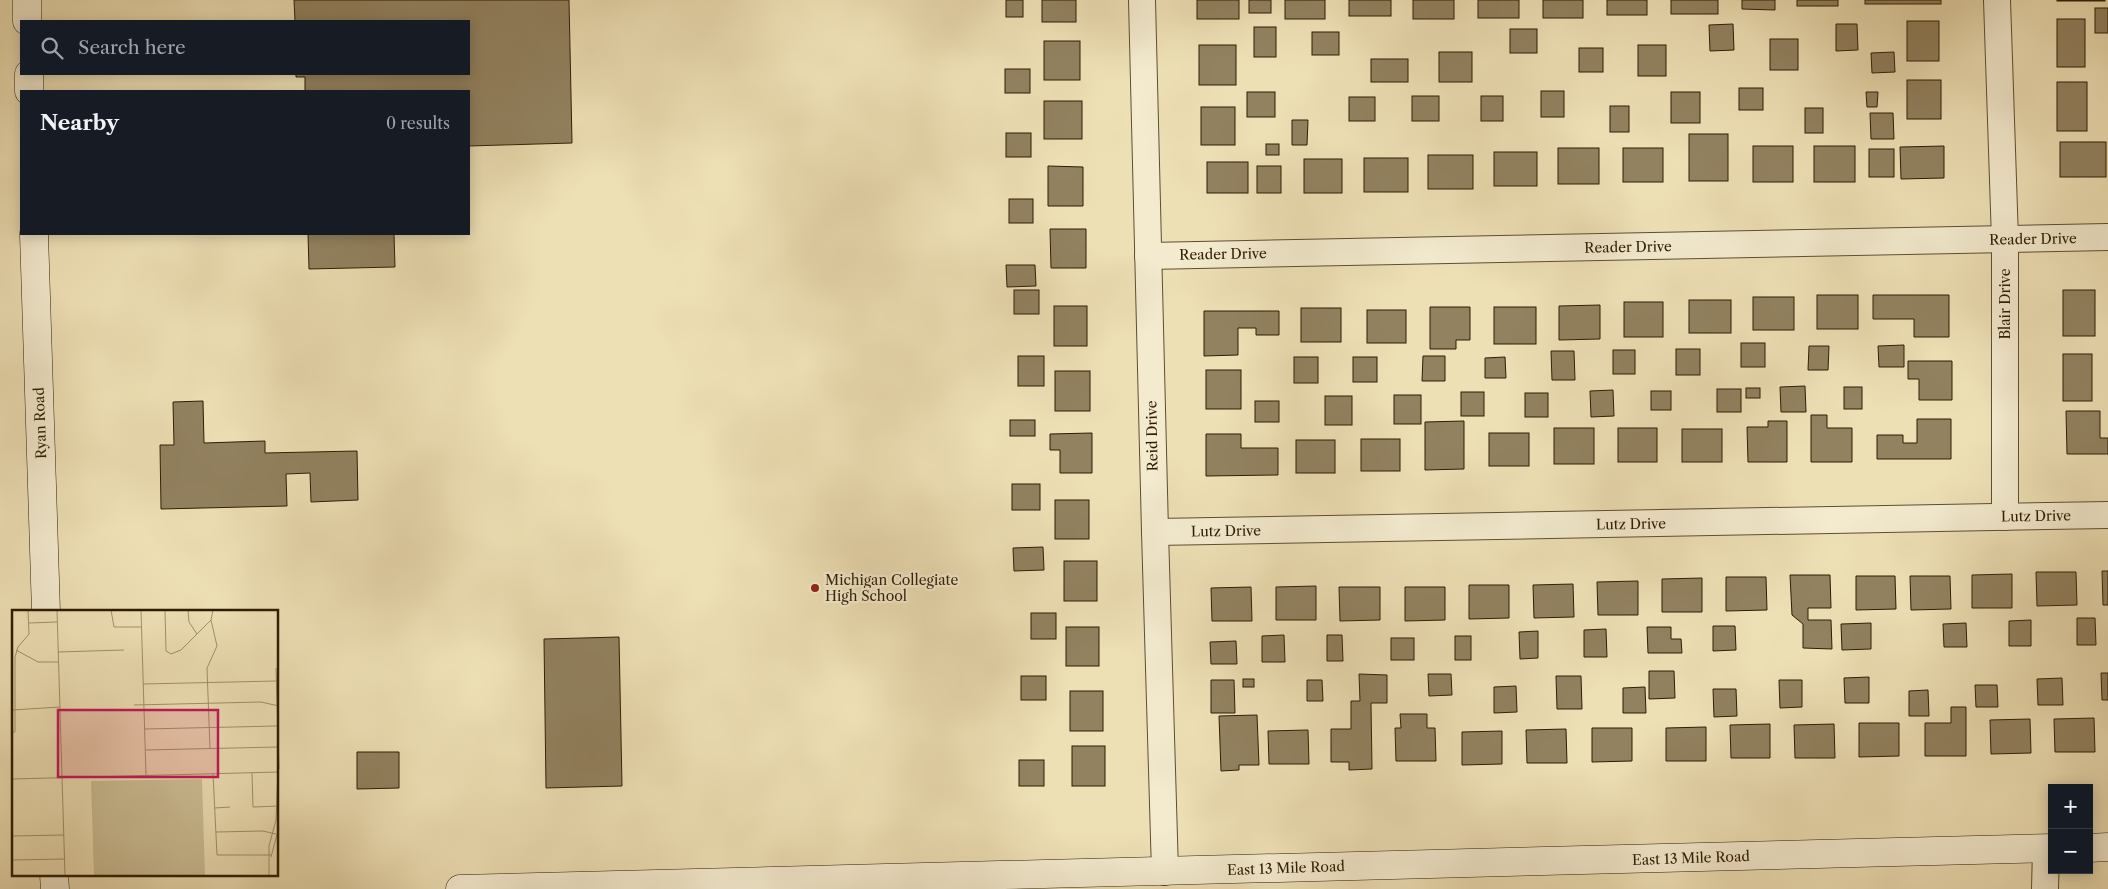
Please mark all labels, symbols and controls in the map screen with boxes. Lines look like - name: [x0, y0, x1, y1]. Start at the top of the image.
- search box: [20, 20, 470, 75]
- icon: search: [38, 34, 66, 62]
- text: Search here: [78, 36, 186, 59]
- text: Nearby: [40, 110, 119, 135]
- text: 0 results: [386, 113, 450, 133]
- street label: Reader Drive: [1989, 229, 2077, 249]
- street label: Reader Drive: [1584, 237, 1672, 257]
- street label: Reader Drive: [1179, 244, 1267, 264]
- street label: Blair Drive: [1996, 268, 2014, 340]
- street label: Ryan Road: [30, 386, 50, 459]
- street label: Reid Drive: [1142, 400, 1162, 472]
- street label: Lutz Drive: [2001, 506, 2071, 526]
- street label: Lutz Drive: [1596, 514, 1666, 534]
- street label: Lutz Drive: [1191, 521, 1261, 541]
- place label: Michigan Collegiate High School: [825, 571, 959, 605]
- marker: Michigan Collegiate High School: [809, 582, 821, 594]
- inset map: [12, 610, 279, 876]
- map controls: [2048, 784, 2093, 874]
- button: +: [2048, 784, 2093, 829]
- button: −: [2048, 829, 2093, 874]
- street label: East 13 Mile Road: [1632, 847, 1751, 869]
- street label: East 13 Mile Road: [1227, 857, 1346, 879]

